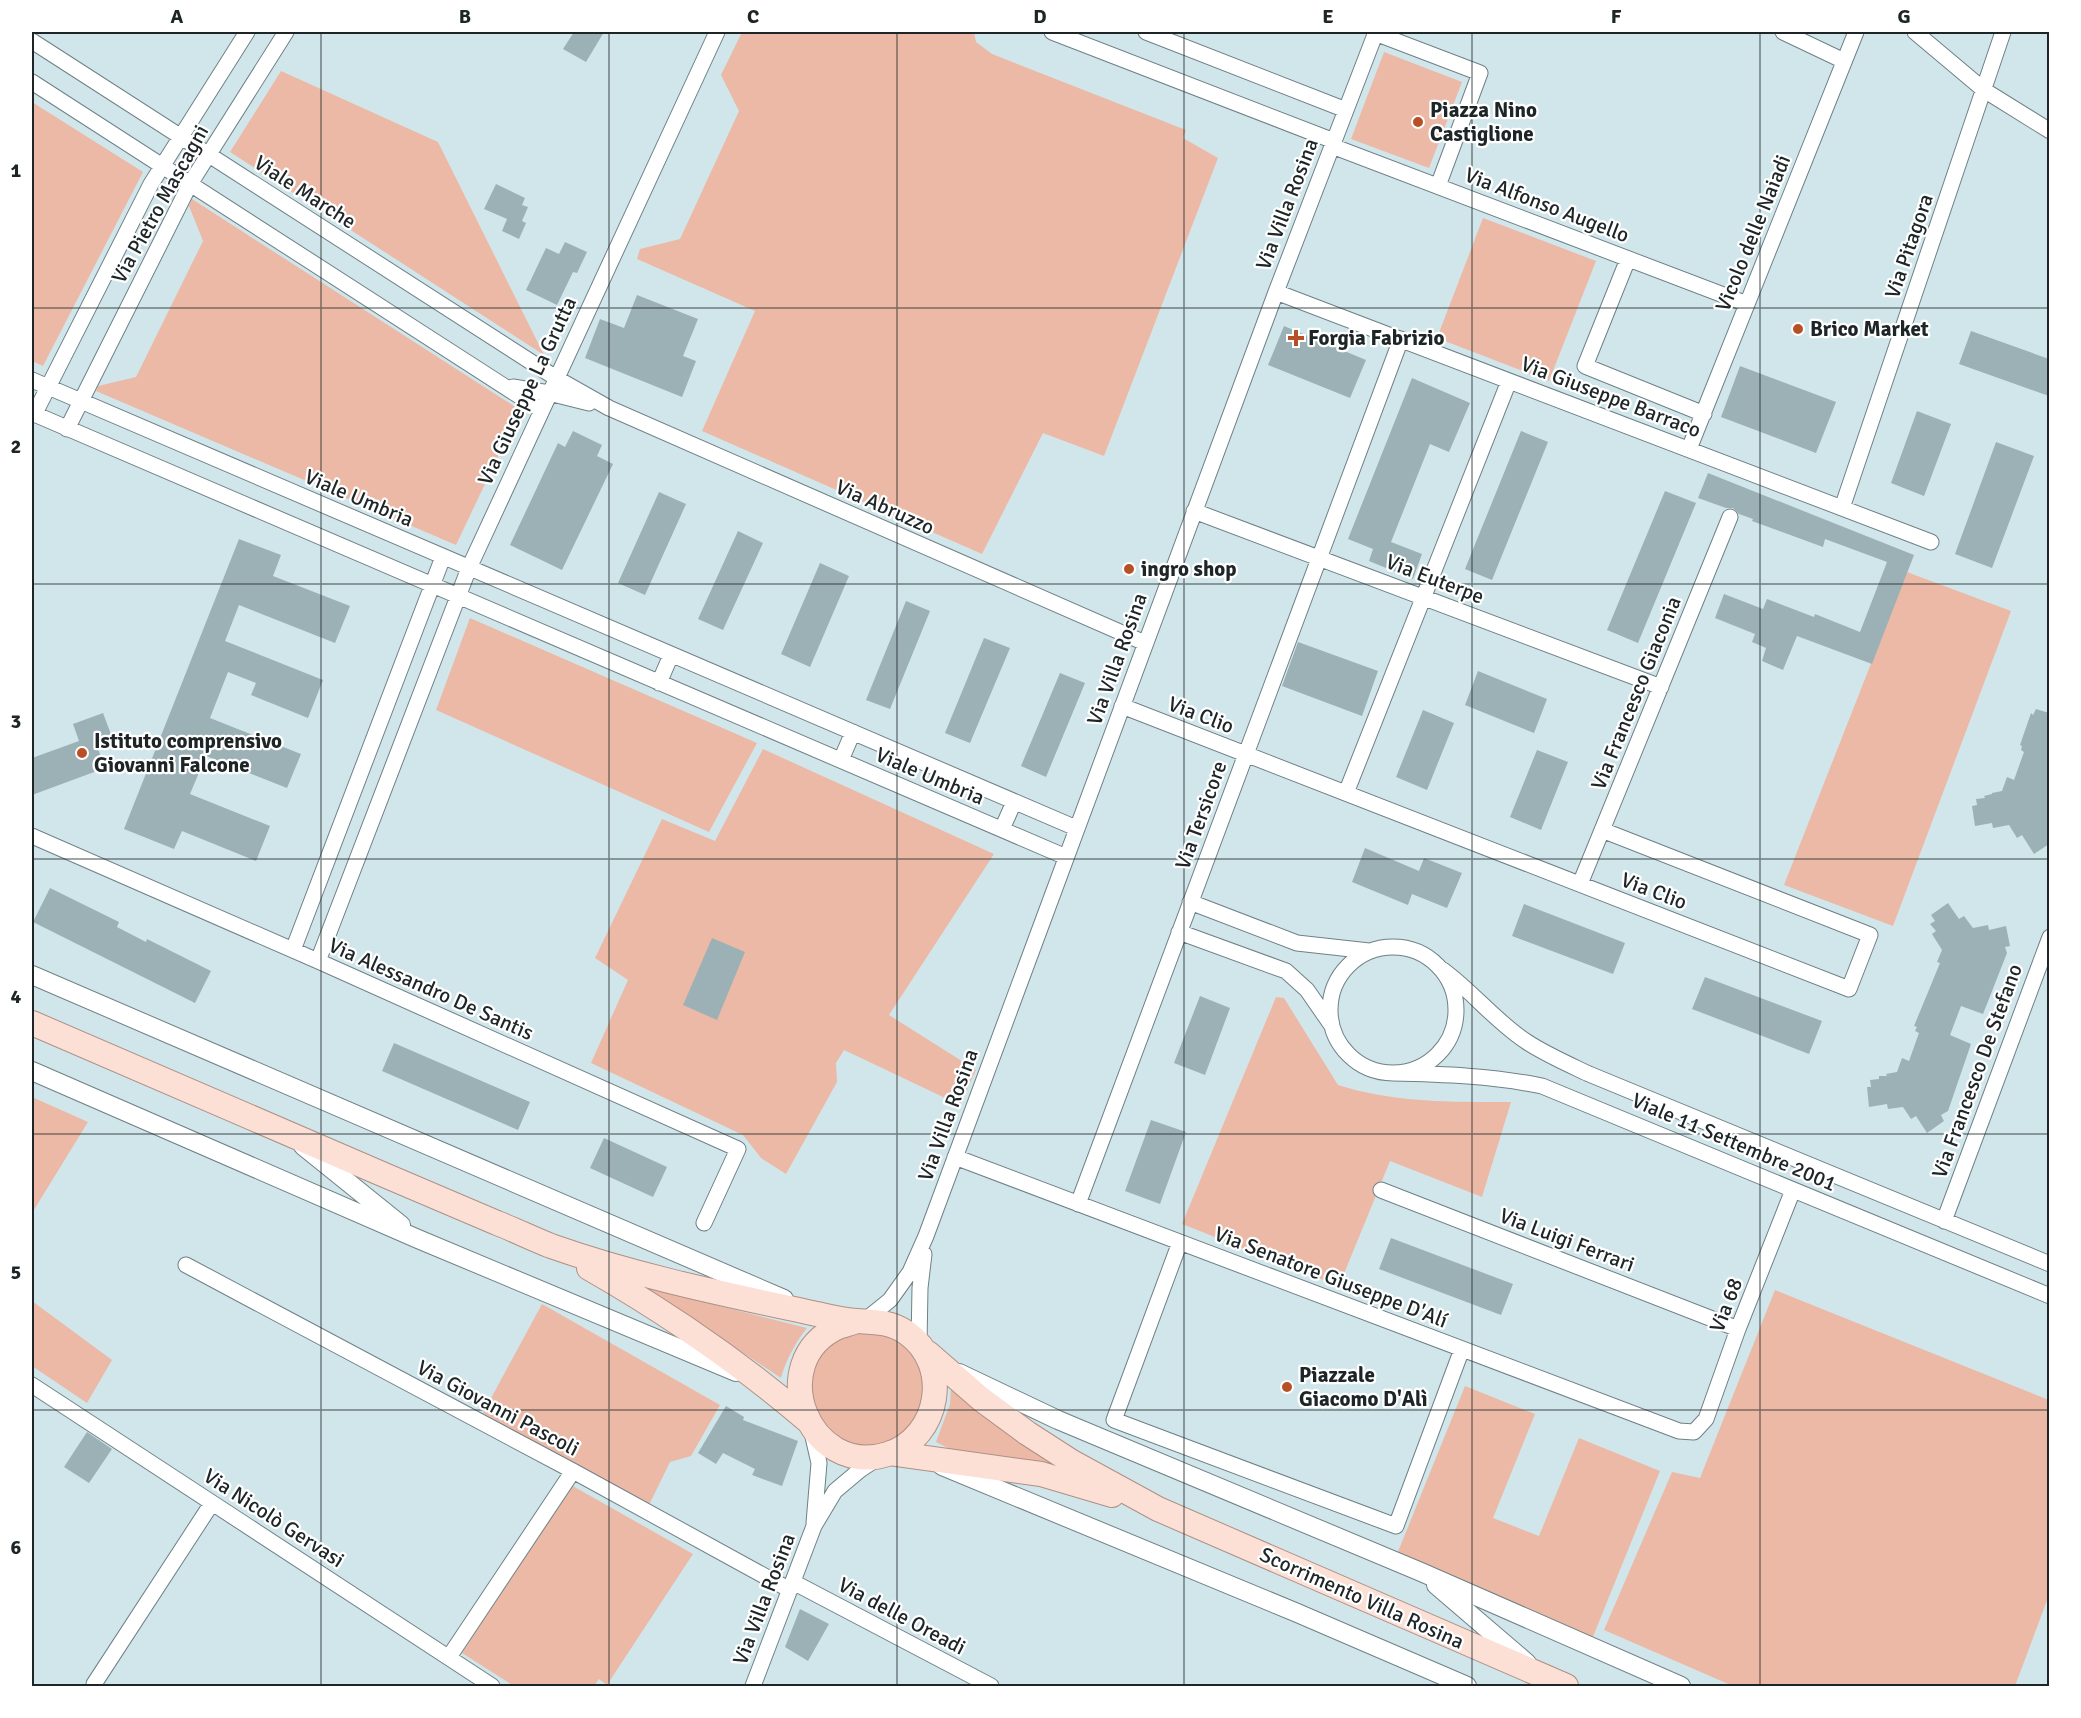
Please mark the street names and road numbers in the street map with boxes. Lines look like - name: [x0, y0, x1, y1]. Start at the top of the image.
- street label: Via Pietro Mascagni: [106, 120, 214, 288]
- street label: Via Villa Rosina: [1250, 135, 1324, 273]
- street label: Viale Marche: [249, 149, 361, 235]
- street label: Vicolo delle Naiadi: [1710, 151, 1796, 315]
- street label: Via Alfonso Augello: [1461, 162, 1633, 248]
- street label: Via Pitagora: [1879, 190, 1939, 302]
- street label: Via Giuseppe La Grutta: [472, 293, 582, 489]
- street label: Via Giuseppe Barraco: [1517, 351, 1705, 443]
- street label: Viale Umbria: [301, 463, 417, 533]
- street label: Via Abruzzo: [832, 474, 938, 540]
- street label: Via Euterpe: [1382, 548, 1488, 610]
- street label: Via Villa Rosina: [1081, 589, 1153, 729]
- street label: Via Francesco Giaconia: [1585, 593, 1687, 793]
- street label: Via Clio: [1164, 691, 1238, 739]
- street label: Viale Umbria: [872, 741, 988, 811]
- street label: Via Tersicore: [1169, 757, 1233, 873]
- street label: Via Clio: [1617, 867, 1691, 915]
- street label: Via Alessandro De Santis: [325, 932, 537, 1046]
- street label: Via Francesco De Stefano: [1926, 960, 2028, 1182]
- street label: Via Villa Rosina: [912, 1045, 984, 1185]
- street label: Viale 11 Settembre 2001: [1628, 1087, 1840, 1197]
- street label: Via Luigi Ferrari: [1496, 1202, 1638, 1278]
- street label: Via Senatore Giuseppe D'Alí: [1211, 1220, 1452, 1334]
- street label: Via 68: [1704, 1274, 1748, 1336]
- street label: Via Giovanni Pascoli: [412, 1354, 584, 1462]
- street label: Via Nicolò Gervasi: [199, 1463, 349, 1573]
- street label: Via Villa Rosina: [727, 1530, 801, 1668]
- street label: Scorrimento Villa Rosina: [1256, 1541, 1468, 1655]
- street label: Via delle Oreadi: [834, 1572, 970, 1660]

